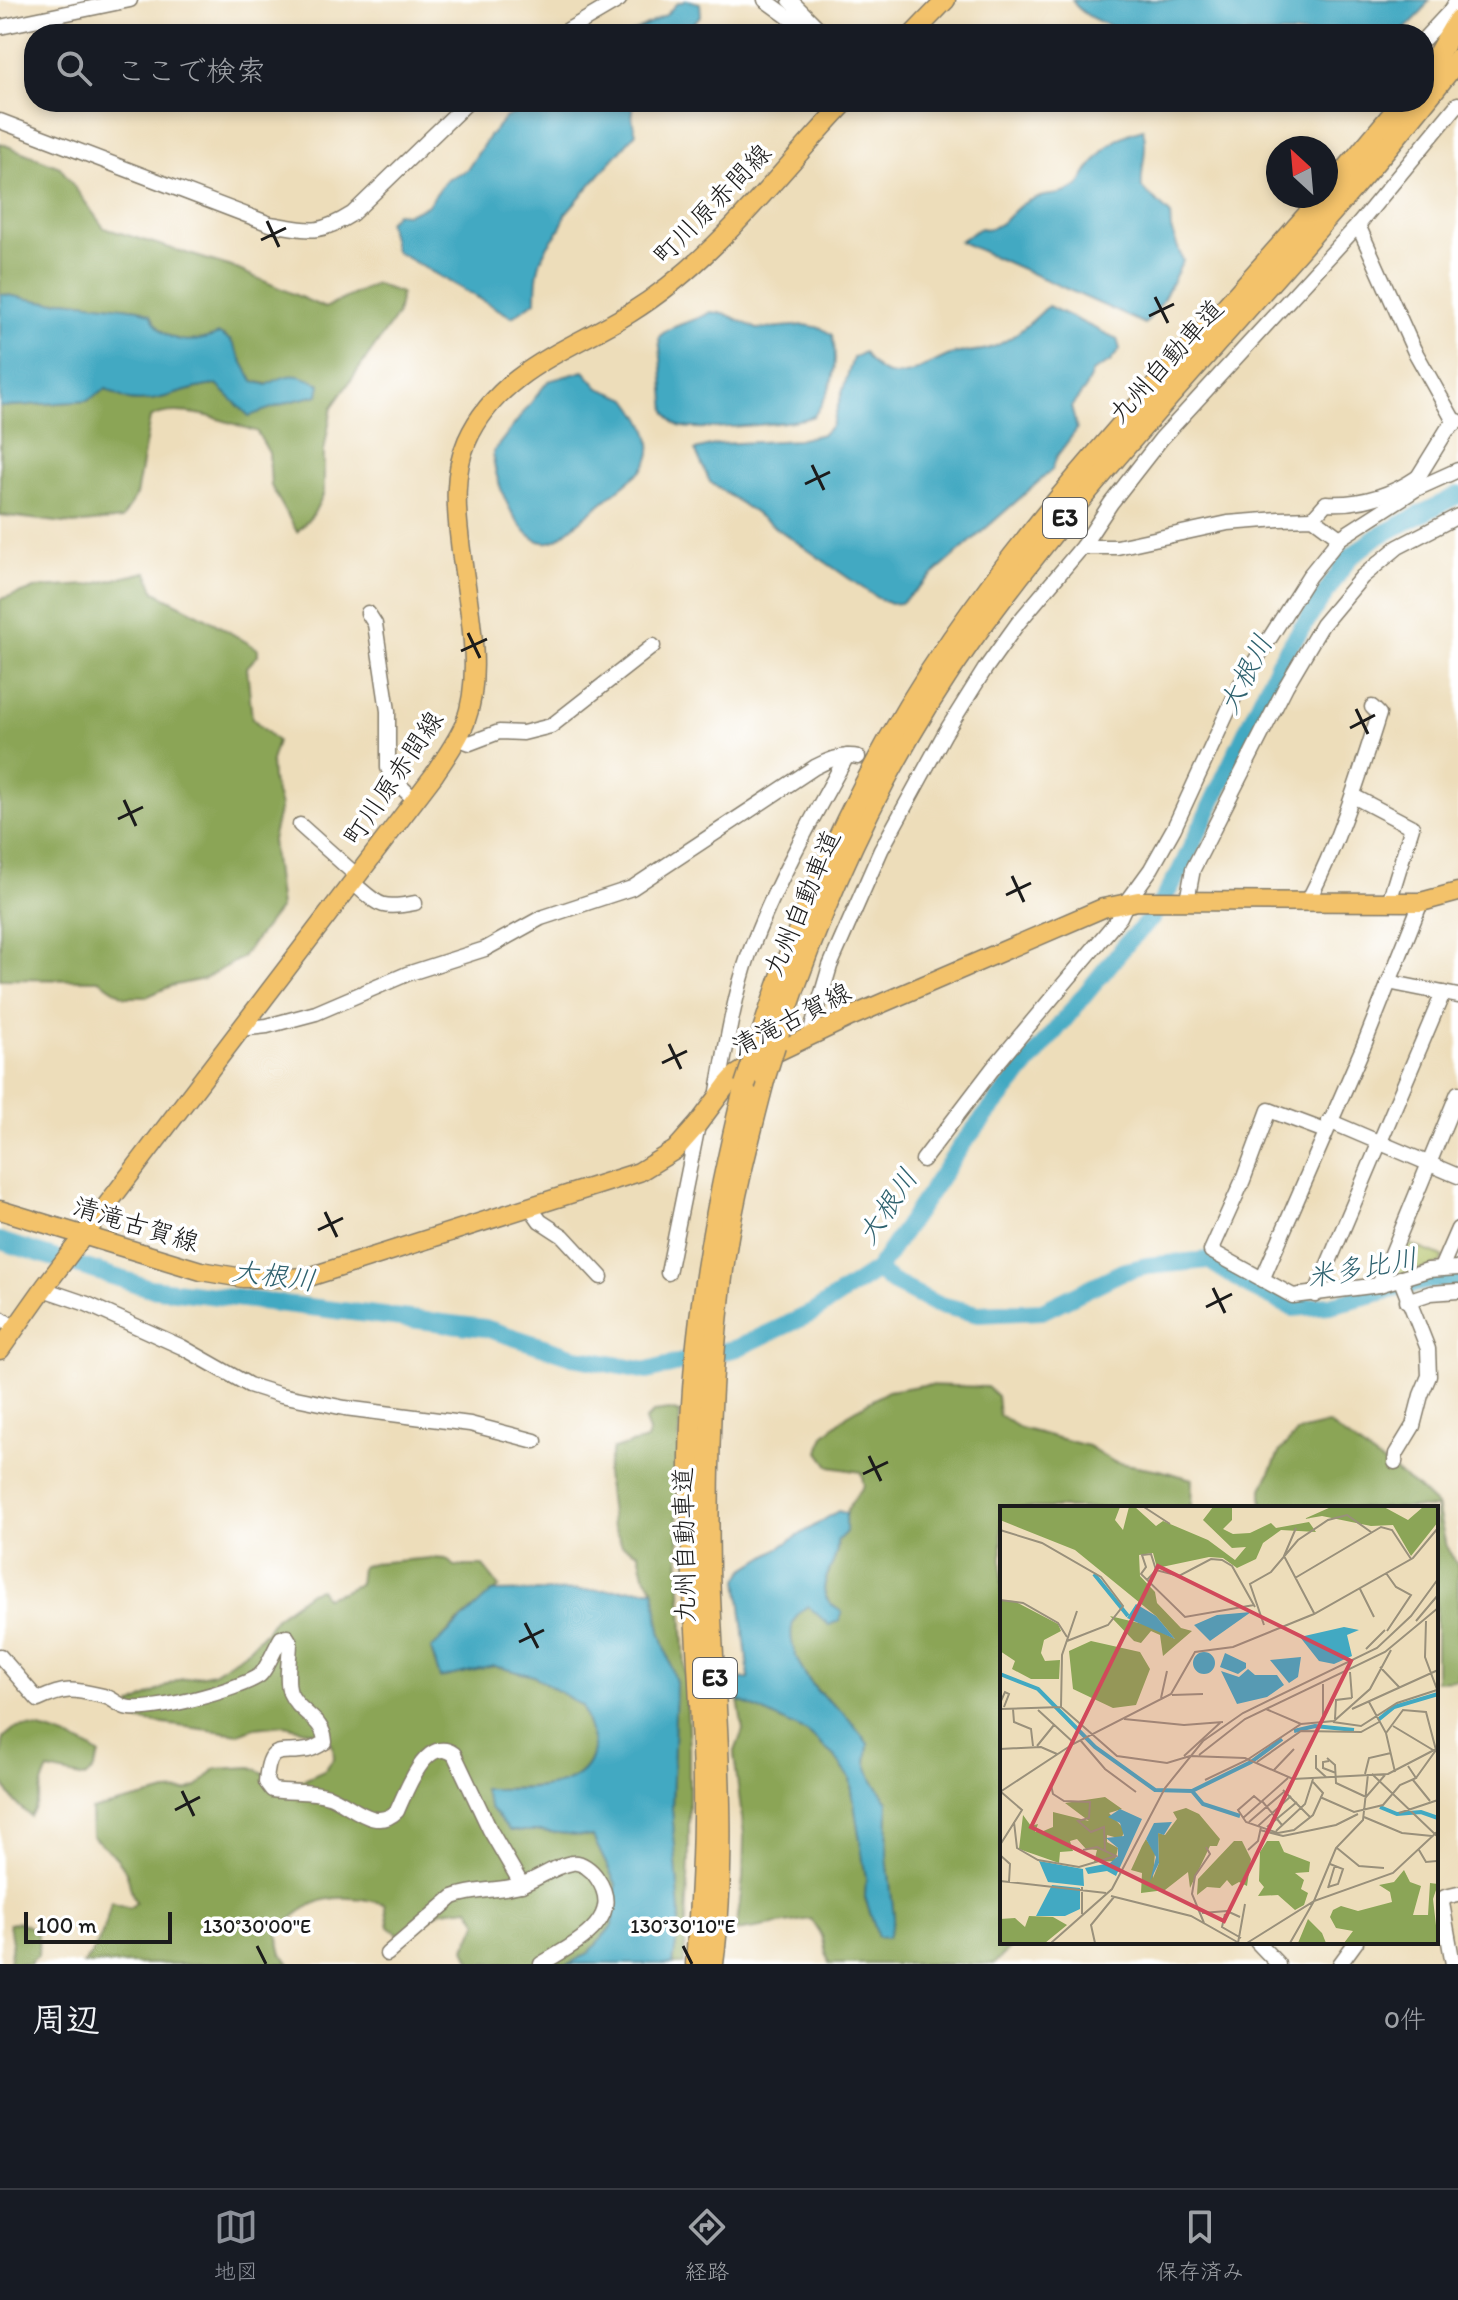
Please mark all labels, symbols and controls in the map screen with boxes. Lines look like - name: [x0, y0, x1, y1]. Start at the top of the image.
- search box: [24, 24, 1434, 112]
- icon: search: [52, 46, 96, 90]
- text: ここで検索: [116, 52, 266, 89]
- north arrow: [1266, 136, 1338, 208]
- street label: 町川原赤間線: [646, 137, 778, 271]
- street label: 九州自動車道: [1102, 292, 1230, 430]
- road number: E3: [1043, 498, 1087, 538]
- water label: 大根川: [1211, 629, 1279, 719]
- street label: 町川原赤間線: [336, 704, 450, 852]
- street label: 九州自動車道: [757, 825, 847, 981]
- street label: 清滝古賀線: [726, 975, 856, 1063]
- water label: 大根川: [849, 1162, 925, 1250]
- street label: 清滝古賀線: [69, 1190, 203, 1258]
- water label: 米多比川: [1304, 1241, 1420, 1293]
- water label: 大根川: [230, 1253, 318, 1297]
- street label: 九州自動車道: [667, 1467, 701, 1623]
- inset map: [1000, 1506, 1438, 1944]
- road number: E3: [693, 1658, 737, 1698]
- scale bar: [24, 1908, 172, 1944]
- text: 100 m: [36, 1912, 97, 1939]
- text: 130°30'00"E: [203, 1914, 311, 1938]
- text: 130°30'10"E: [630, 1914, 736, 1938]
- text: 周辺: [32, 1999, 100, 2040]
- text: 0件: [1384, 2003, 1426, 2035]
- tab: 地図: [214, 2205, 258, 2285]
- tab: 経路: [685, 2205, 729, 2285]
- tab: 保存済み: [1156, 2205, 1244, 2285]

